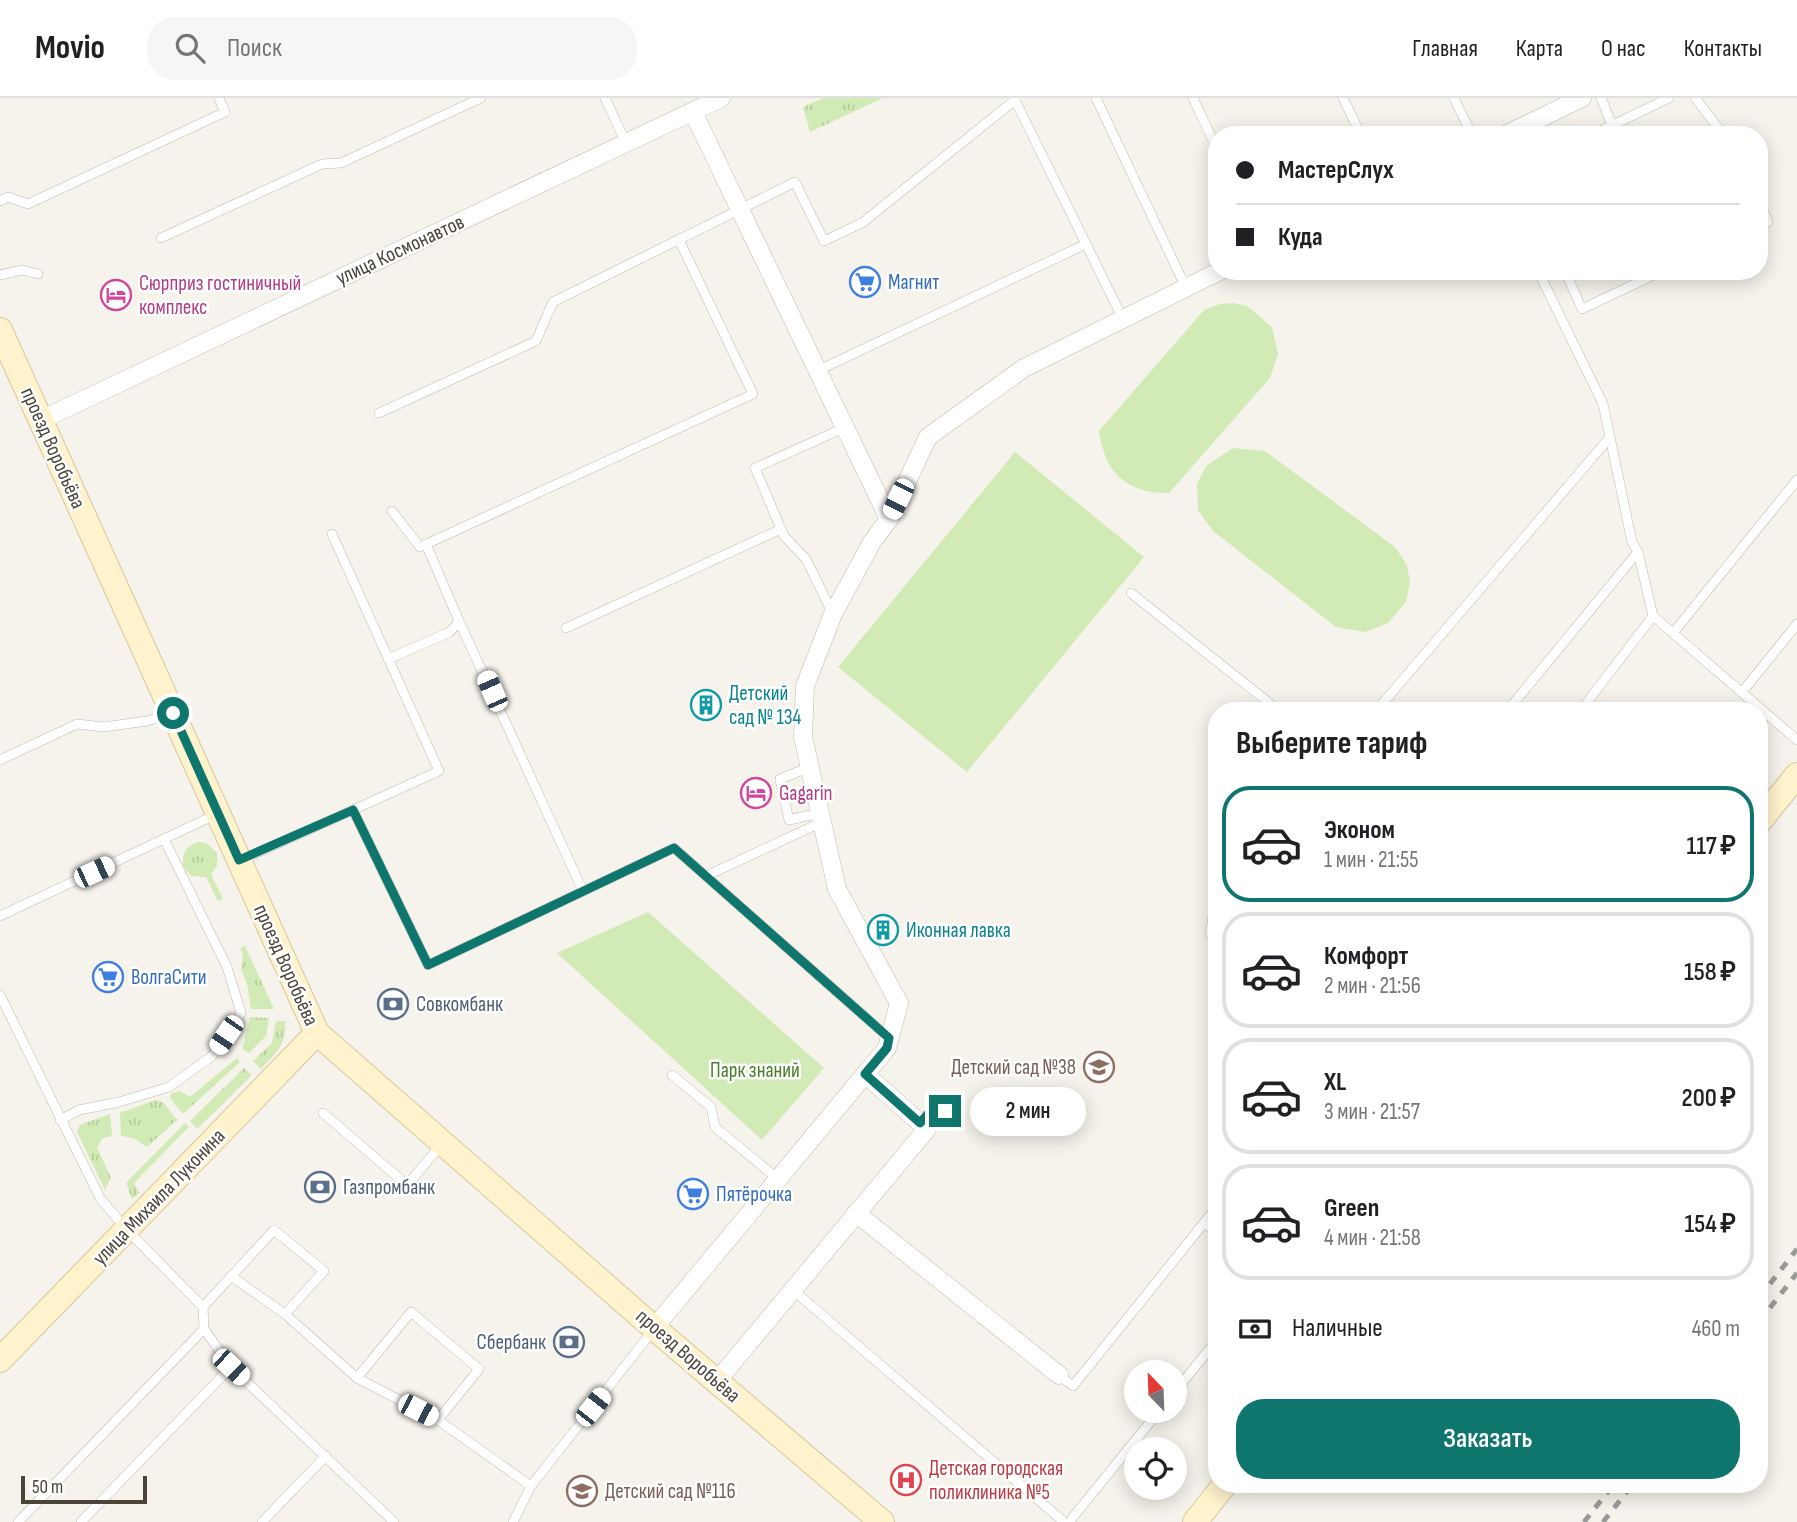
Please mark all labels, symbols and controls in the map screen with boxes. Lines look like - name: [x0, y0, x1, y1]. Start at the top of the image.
- search box: [147, 17, 637, 80]
- text: Movio: [35, 28, 105, 68]
- icon: search: [171, 29, 209, 67]
- text: Поиск: [227, 33, 282, 64]
- text: Главная: [1412, 34, 1478, 63]
- text: Карта: [1516, 34, 1563, 63]
- text: О нас: [1601, 34, 1646, 63]
- text: Контакты: [1684, 34, 1762, 63]
- text: МастерСлух: [1278, 155, 1394, 186]
- street label: улица Космонавтов: [332, 209, 468, 291]
- text: Куда: [1278, 222, 1323, 253]
- supermarket icon: Магнит: [848, 265, 882, 299]
- place label: Магнит: [888, 270, 939, 295]
- place label: Сюрприз гостиничный комплекс: [139, 271, 301, 320]
- hotel icon: Сюрприз гостиничный комплекс: [99, 278, 133, 312]
- street label: проезд Воробьёва: [15, 383, 91, 513]
- car: [880, 476, 917, 522]
- car: [474, 668, 511, 714]
- place label: Детский сад № 134: [729, 681, 802, 730]
- building icon: Детский сад № 134: [689, 688, 723, 722]
- route start: [157, 697, 189, 729]
- text: Выберите тариф: [1236, 724, 1427, 763]
- hotel icon: Gagarin: [739, 776, 773, 810]
- place label: Gagarin: [779, 781, 833, 806]
- icon: car: [1240, 813, 1303, 876]
- text: Эконом: [1324, 815, 1395, 846]
- text: 117 ₽: [1687, 831, 1736, 862]
- text: 1 мин · 21:55: [1324, 846, 1418, 874]
- car: [71, 854, 118, 890]
- street label: проезд Воробьёва: [248, 900, 324, 1030]
- building icon: Иконная лавка: [866, 913, 900, 947]
- place label: Иконная лавка: [906, 918, 1011, 943]
- icon: car: [1240, 939, 1303, 1002]
- text: Комфорт: [1324, 941, 1408, 972]
- text: 158 ₽: [1684, 957, 1736, 988]
- supermarket icon: ВолгаСити: [91, 960, 125, 994]
- place label: ВолгаСити: [131, 965, 207, 990]
- text: 2 мин · 21:56: [1324, 972, 1421, 1000]
- bank icon: Совкомбанк: [376, 987, 410, 1021]
- place label: Совкомбанк: [416, 992, 503, 1017]
- car: [206, 1012, 247, 1058]
- school or university icon: Детский сад №38: [1082, 1050, 1116, 1084]
- place label: Детский сад №38: [951, 1055, 1076, 1080]
- park label: Парк знаний: [710, 1058, 800, 1083]
- icon: car: [1240, 1065, 1303, 1128]
- text: XL: [1324, 1067, 1346, 1098]
- text: 200 ₽: [1682, 1083, 1736, 1114]
- callout: 2 мин: [970, 1086, 1085, 1136]
- route end: [929, 1095, 961, 1127]
- text: 2 мин: [1006, 1097, 1050, 1125]
- text: 3 мин · 21:57: [1324, 1098, 1420, 1126]
- street label: улица Михаила Луконина: [88, 1124, 230, 1270]
- bank icon: Газпромбанк: [303, 1170, 337, 1204]
- place label: Газпромбанк: [343, 1175, 435, 1200]
- supermarket icon: Пятёрочка: [676, 1177, 710, 1211]
- place label: Пятёрочка: [716, 1182, 792, 1207]
- icon: car: [1240, 1191, 1303, 1254]
- text: Green: [1324, 1193, 1379, 1224]
- text: 154 ₽: [1684, 1209, 1736, 1240]
- text: 4 мин · 21:58: [1324, 1224, 1421, 1252]
- street label: проезд Воробьёва: [631, 1304, 745, 1408]
- icon: cash: [1236, 1310, 1274, 1348]
- text: Наличные: [1292, 1313, 1383, 1344]
- text: 460 m: [1692, 1315, 1740, 1343]
- bank icon: Сбербанк: [552, 1325, 586, 1359]
- place label: Сбербанк: [477, 1330, 546, 1355]
- car: [209, 1345, 254, 1389]
- north arrow: [1124, 1360, 1186, 1423]
- map controls: [1124, 1360, 1187, 1500]
- car: [572, 1384, 615, 1430]
- car: [395, 1391, 442, 1429]
- button: Заказать: [1236, 1399, 1740, 1479]
- button: locate: [1124, 1437, 1187, 1500]
- place label: Детская городская поликлиника №5: [929, 1456, 1063, 1505]
- hospital icon: Детская городская поликлиника №5: [889, 1463, 923, 1497]
- scale bar: [21, 1473, 147, 1505]
- school or university icon: Детский сад №116: [565, 1474, 599, 1508]
- text: 50 m: [32, 1476, 63, 1499]
- place label: Детский сад №116: [605, 1479, 736, 1504]

